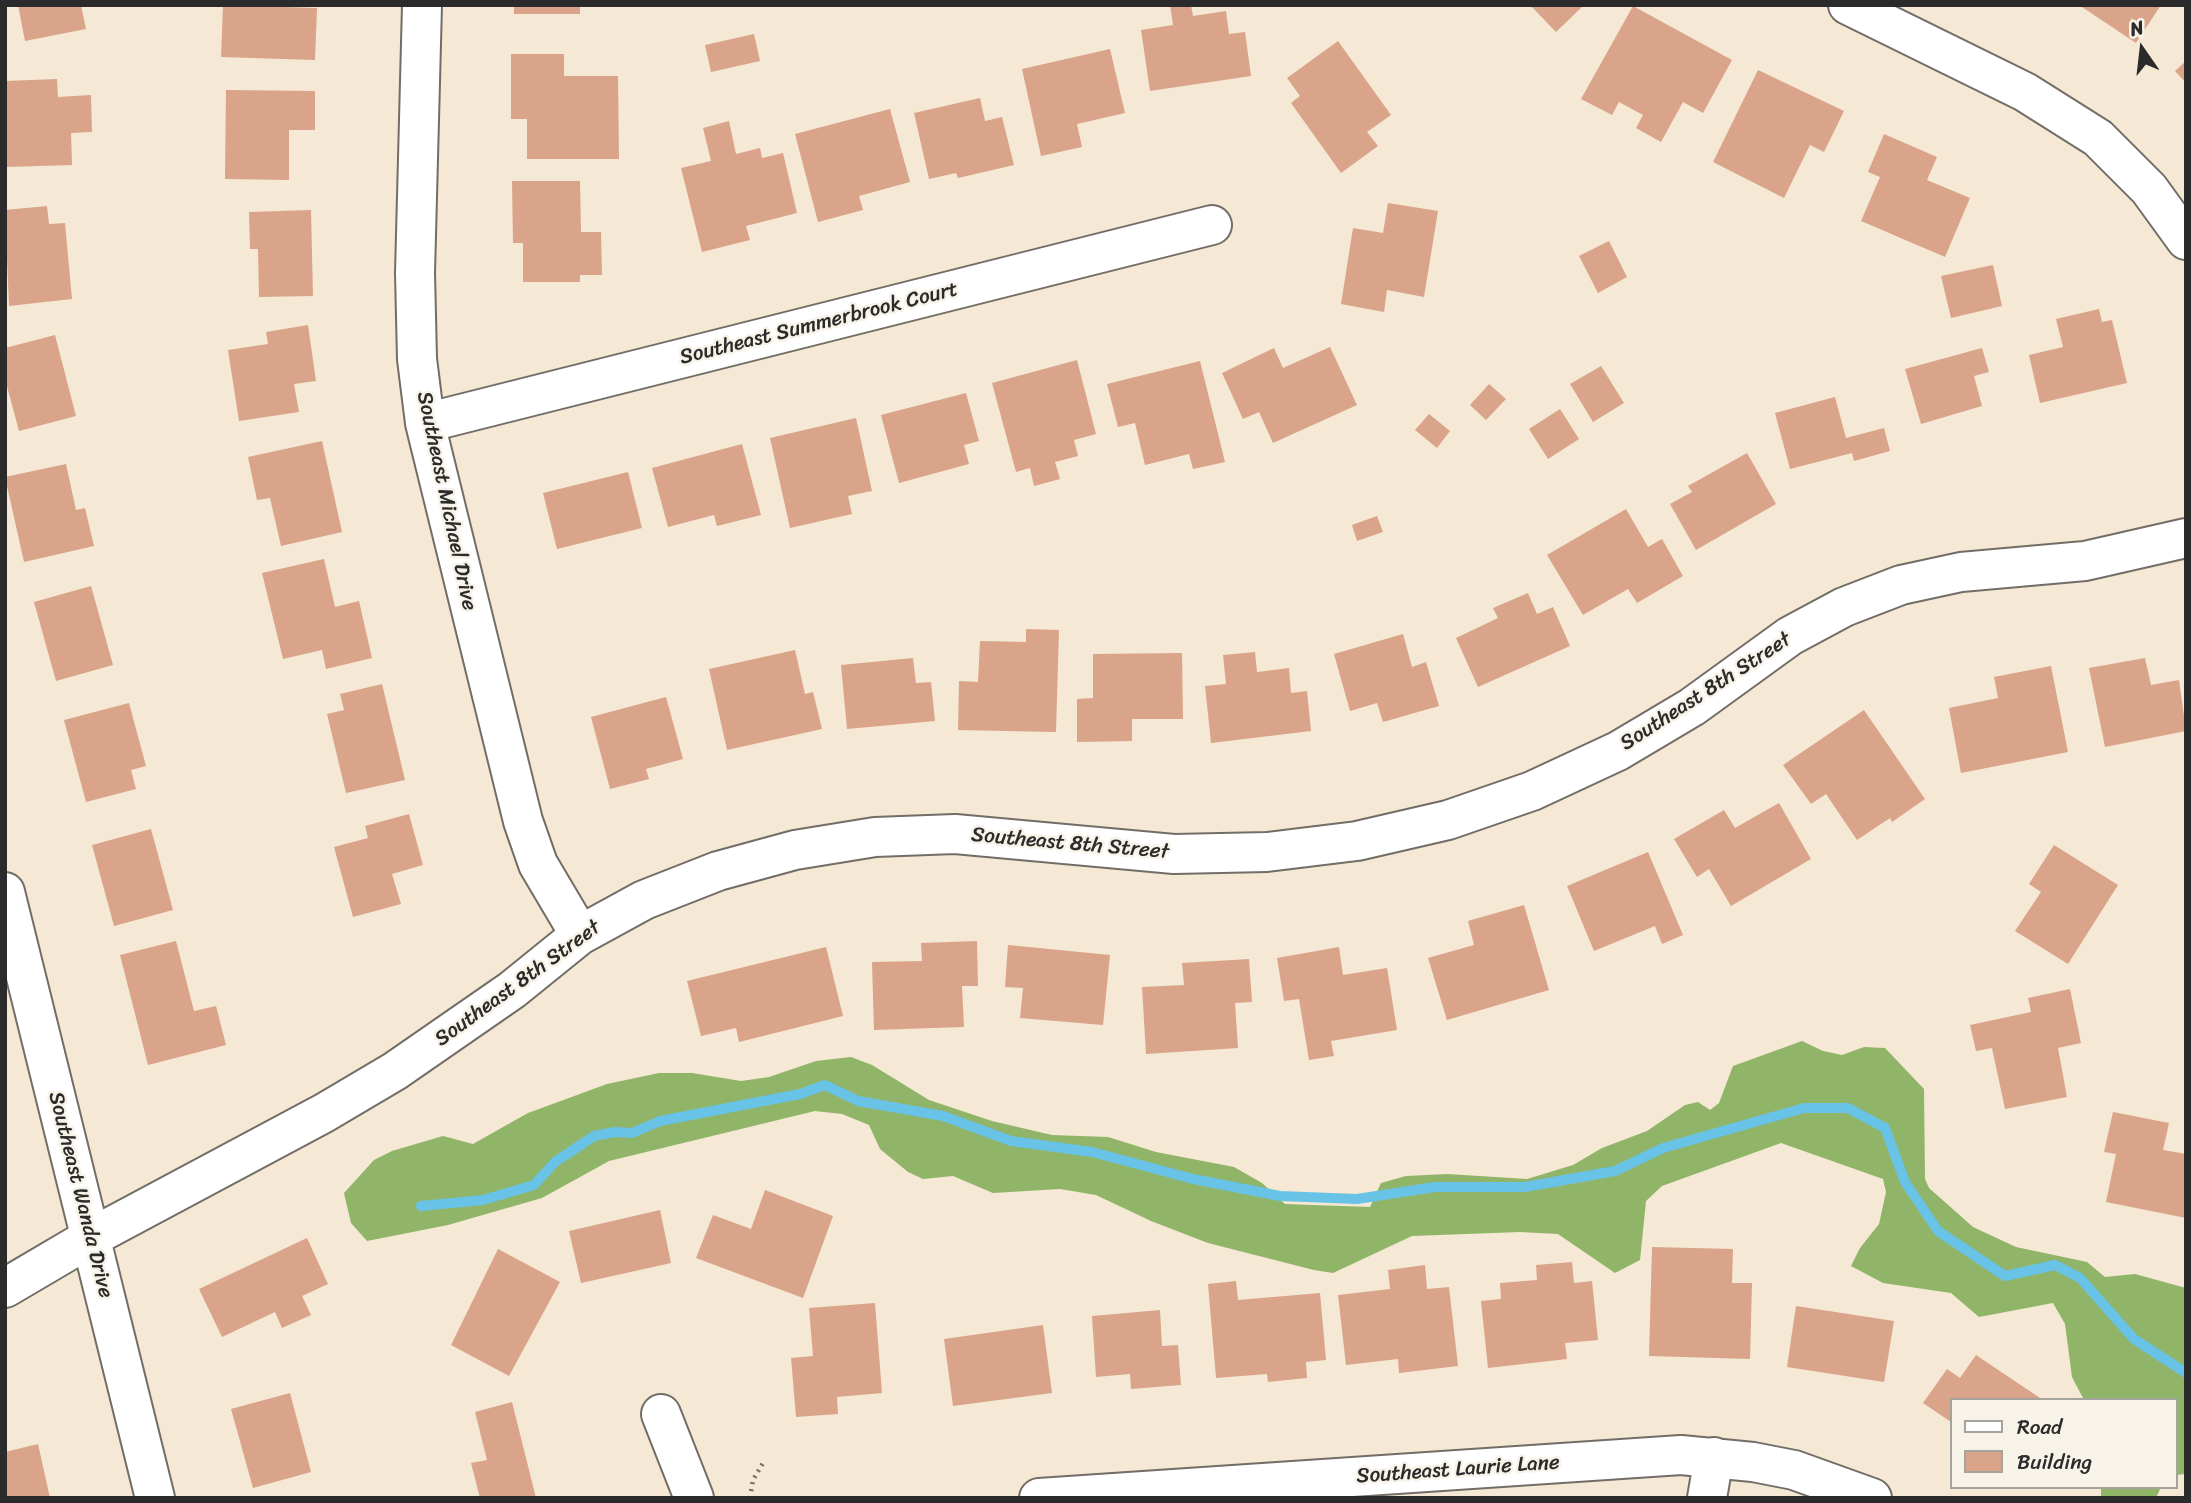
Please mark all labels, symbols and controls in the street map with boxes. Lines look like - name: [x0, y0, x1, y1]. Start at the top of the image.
- text: N: [2126, 11, 2147, 46]
- north arrow: [2107, 14, 2177, 84]
- street label: Southeast Summerbrook Court: [677, 277, 961, 371]
- street label: Southeast Michael Drive: [410, 389, 482, 613]
- street label: Southeast 8th Street: [1616, 627, 1796, 757]
- street label: Southeast 8th Street: [970, 823, 1170, 865]
- street label: Southeast 8th Street: [430, 915, 606, 1053]
- street label: Southeast Wanda Drive: [42, 1089, 118, 1301]
- legend: [1950, 1398, 2177, 1489]
- text: Road: [2017, 1408, 2062, 1446]
- text: Building: [2017, 1443, 2092, 1481]
- street label: Southeast Laurie Lane: [1356, 1450, 1560, 1490]

